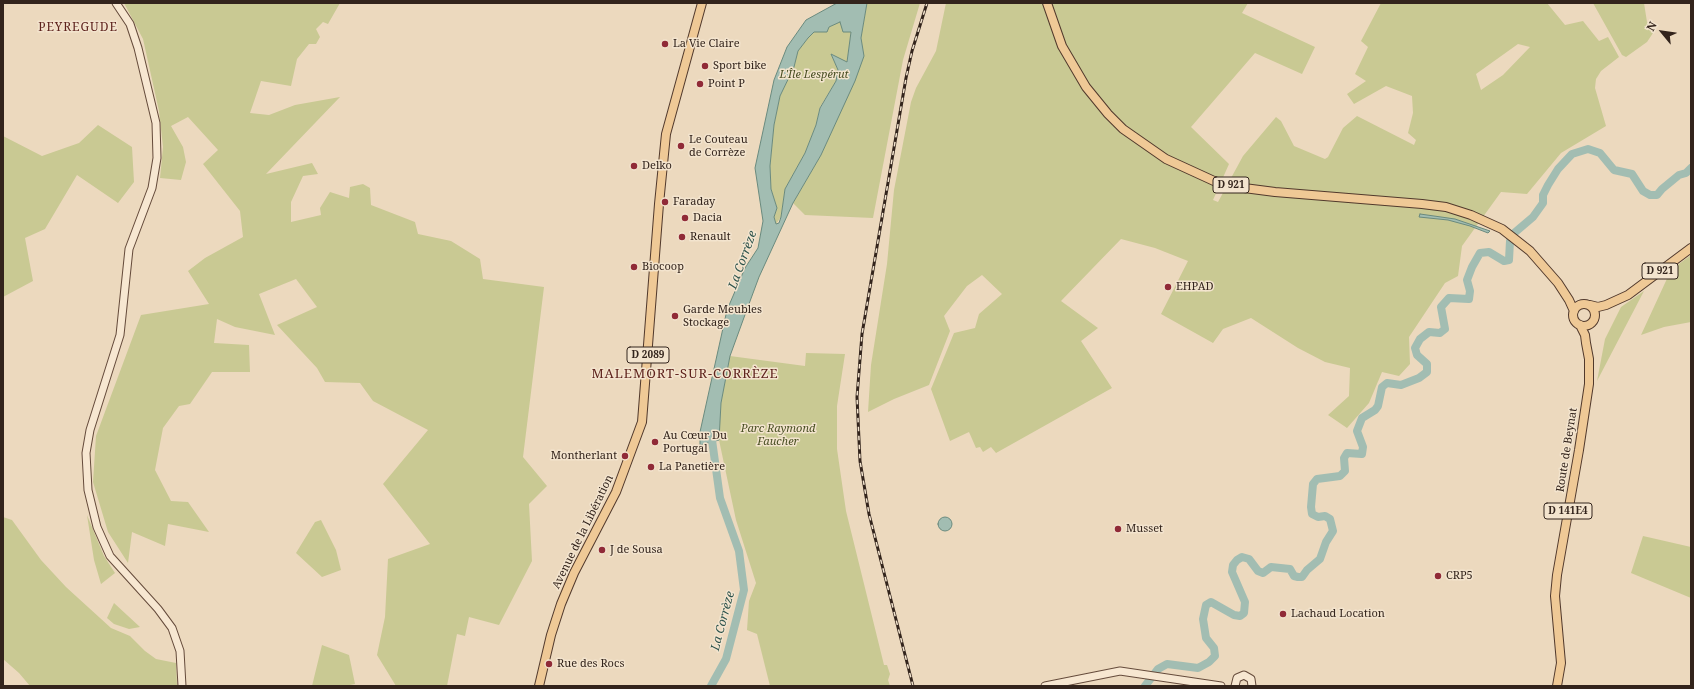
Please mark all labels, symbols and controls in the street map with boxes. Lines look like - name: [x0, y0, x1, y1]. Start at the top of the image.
- north arrow: [1642, 12, 1682, 52]
- text: N: [1642, 19, 1660, 33]
- district label: PEYREGUDE: [38, 21, 118, 35]
- place label: La Vie Claire: [673, 37, 740, 51]
- marker: La Vie Claire: [660, 39, 670, 49]
- place label: Sport bike: [713, 59, 766, 73]
- marker: Sport bike: [700, 61, 710, 71]
- park label: L'Île Lespérut: [779, 68, 849, 82]
- place label: Point P: [708, 77, 745, 91]
- marker: Point P: [695, 79, 705, 89]
- place label: Le Couteau de Corrèze: [689, 133, 748, 159]
- marker: Le Couteau de Corrèze: [676, 141, 686, 151]
- place label: Delko: [642, 159, 672, 173]
- marker: Delko: [629, 161, 639, 171]
- road number: D 921: [1213, 177, 1249, 193]
- place label: Faraday: [673, 195, 715, 209]
- marker: Faraday: [660, 197, 670, 207]
- place label: Dacia: [693, 211, 722, 225]
- marker: Dacia: [680, 213, 690, 223]
- water label: La Corrèze: [726, 229, 760, 291]
- place label: Renault: [690, 230, 731, 244]
- marker: Renault: [677, 232, 687, 242]
- place label: Biocoop: [642, 260, 684, 274]
- marker: Biocoop: [629, 262, 639, 272]
- road number: D 921: [1642, 263, 1678, 279]
- place label: EHPAD: [1176, 280, 1213, 294]
- marker: EHPAD: [1163, 282, 1173, 292]
- place label: Garde Meubles Stockage: [683, 303, 762, 329]
- marker: Garde Meubles Stockage: [670, 311, 680, 321]
- road number: D 2089: [627, 347, 669, 363]
- district label: MALEMORT-SUR-CORRÈZE: [591, 366, 779, 382]
- street label: Route de Beynat: [1554, 407, 1580, 493]
- park label: Parc Raymond Faucher: [741, 422, 815, 448]
- place label: Au Cœur Du Portugal: [663, 429, 727, 455]
- marker: Au Cœur Du Portugal: [650, 437, 660, 447]
- place label: Montherlant: [551, 449, 617, 463]
- marker: Montherlant: [620, 451, 630, 461]
- place label: La Panetière: [659, 460, 725, 474]
- marker: La Panetière: [646, 462, 656, 472]
- street label: Avenue de la Libération: [550, 473, 616, 591]
- road number: D 141E4: [1544, 503, 1592, 519]
- place label: Musset: [1126, 522, 1163, 536]
- marker: Musset: [1113, 524, 1123, 534]
- place label: J de Sousa: [610, 543, 663, 557]
- marker: J de Sousa: [597, 545, 607, 555]
- place label: CRP5: [1446, 569, 1473, 583]
- marker: CRP5: [1433, 571, 1443, 581]
- water label: La Corrèze: [708, 590, 738, 652]
- place label: Lachaud Location: [1291, 607, 1385, 621]
- marker: Lachaud Location: [1278, 609, 1288, 619]
- place label: Rue des Rocs: [557, 657, 624, 671]
- marker: Rue des Rocs: [544, 659, 554, 669]

